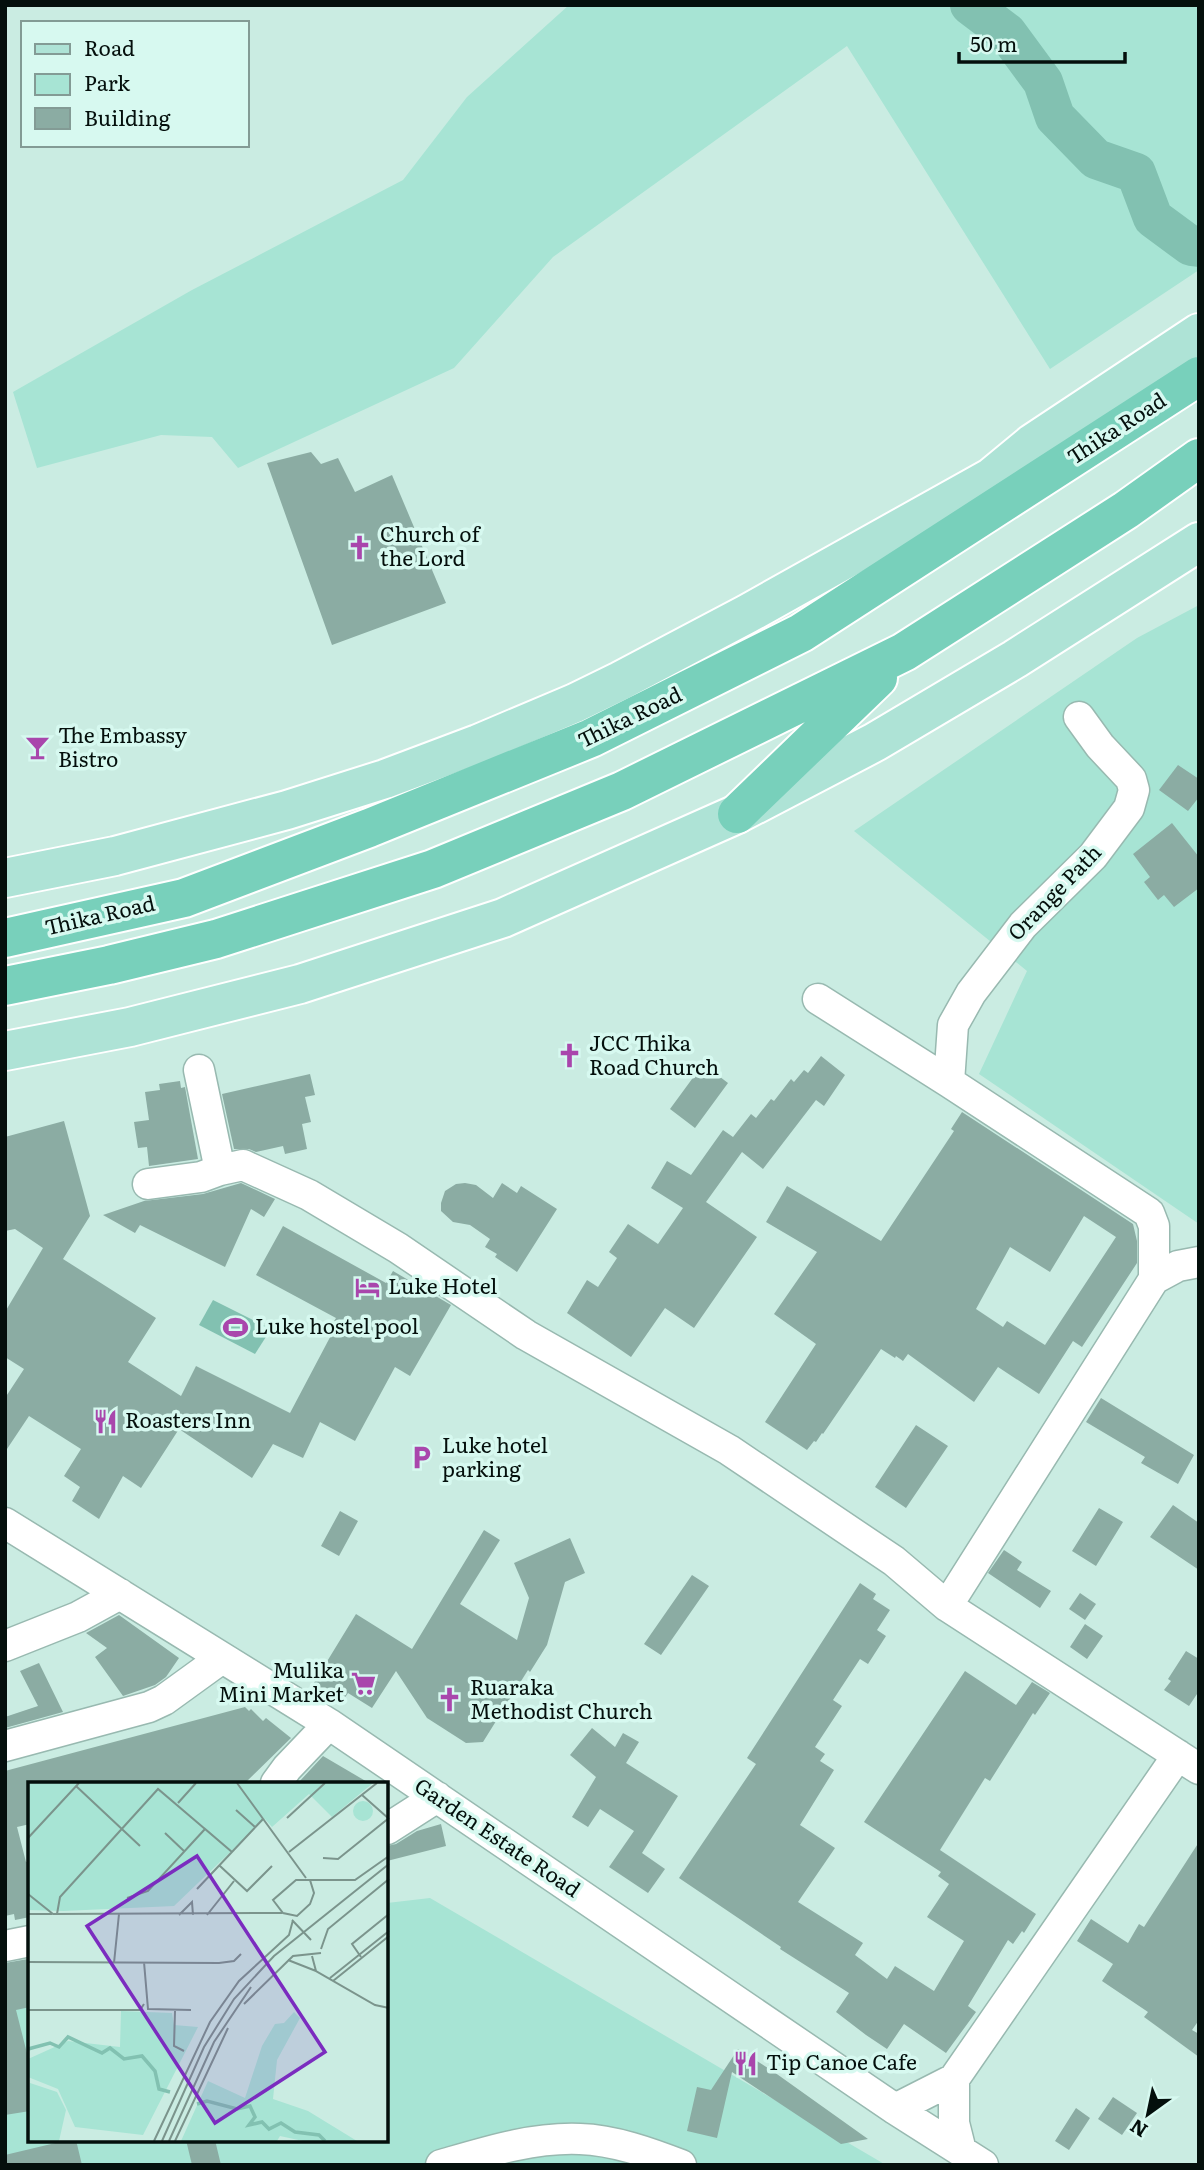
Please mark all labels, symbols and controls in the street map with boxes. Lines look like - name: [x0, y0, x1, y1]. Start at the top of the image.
- legend: [21, 21, 248, 147]
- scale bar: [959, 21, 1125, 65]
- text: 50 m: [970, 27, 1017, 58]
- text: Road: [84, 31, 135, 62]
- text: Park: [84, 66, 130, 97]
- text: Building: [84, 101, 171, 132]
- street label: Thika Road: [1060, 383, 1171, 470]
- place label: Church of the Lord: [380, 517, 482, 572]
- church icon: Church of the Lord: [346, 533, 374, 561]
- street label: Thika Road: [572, 677, 686, 754]
- place label: The Embassy Bistro: [58, 718, 188, 773]
- bar icon: The Embassy Bistro: [24, 734, 52, 762]
- street label: Orange Path: [999, 836, 1107, 946]
- street label: Thika Road: [41, 886, 158, 941]
- place label: JCC Thika Road Church: [589, 1026, 719, 1081]
- church icon: JCC Thika Road Church: [555, 1042, 583, 1070]
- place label: Luke Hotel: [388, 1269, 497, 1300]
- hotel icon: Luke Hotel: [354, 1273, 382, 1301]
- place label: Luke hostel pool: [255, 1309, 418, 1340]
- sports icon: Luke hostel pool: [221, 1313, 249, 1341]
- place label: Roasters Inn: [125, 1403, 251, 1434]
- restaurant icon: Roasters Inn: [91, 1407, 119, 1435]
- place label: Luke hotel parking: [442, 1428, 548, 1483]
- parking icon: Luke hotel parking: [408, 1444, 436, 1472]
- place label: Mulika Mini Market: [218, 1653, 345, 1708]
- supermarket icon: Mulika Mini Market: [350, 1669, 378, 1697]
- place label: Ruaraka Methodist Church: [470, 1670, 653, 1725]
- church icon: Ruaraka Methodist Church: [436, 1686, 464, 1714]
- street label: Garden Estate Road: [409, 1769, 588, 1903]
- inset map: [28, 1782, 388, 2142]
- place label: Tip Canoe Cafe: [766, 2045, 917, 2076]
- restaurant icon: Tip Canoe Cafe: [732, 2049, 760, 2077]
- north arrow: [1113, 2079, 1183, 2149]
- text: N: [1124, 2113, 1153, 2145]

